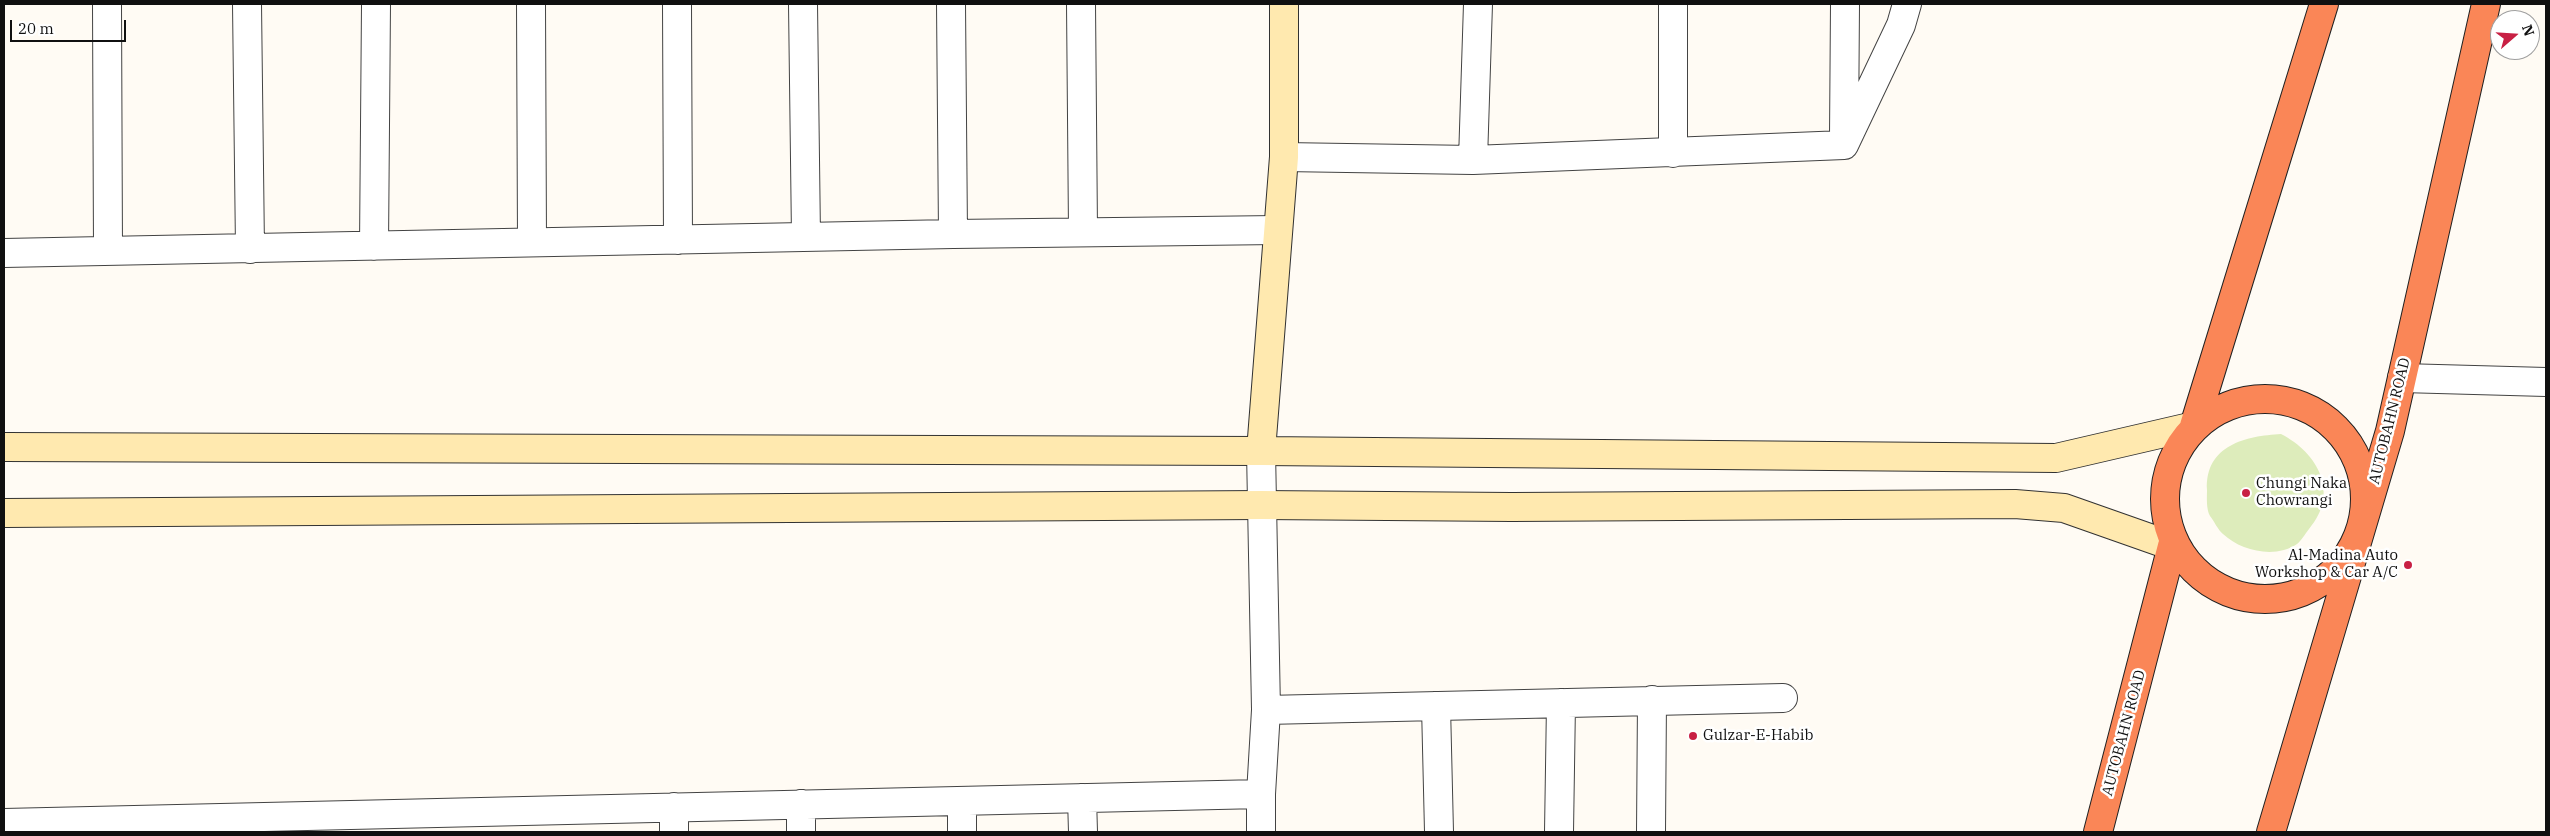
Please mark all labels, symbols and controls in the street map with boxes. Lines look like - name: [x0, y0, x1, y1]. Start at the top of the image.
- scale bar: [12, 10, 129, 42]
- north arrow: [2490, 10, 2540, 60]
- text: 20 m: [18, 19, 54, 38]
- text: N: [2518, 22, 2539, 39]
- street label: AUTOBAHN ROAD: [2366, 356, 2414, 486]
- place label: Chungi Naka Chowrangi: [2256, 475, 2347, 510]
- marker: Chungi Naka Chowrangi: [2240, 487, 2252, 499]
- place label: Al-Madina Auto Workshop & Car A/C: [2255, 547, 2398, 582]
- marker: Al-Madina Auto Workshop & Car A/C: [2402, 559, 2414, 571]
- street label: AUTOBAHN ROAD: [2099, 668, 2149, 798]
- place label: Gulzar-E-Habib: [1703, 727, 1814, 745]
- marker: Gulzar-E-Habib: [1687, 730, 1699, 742]

